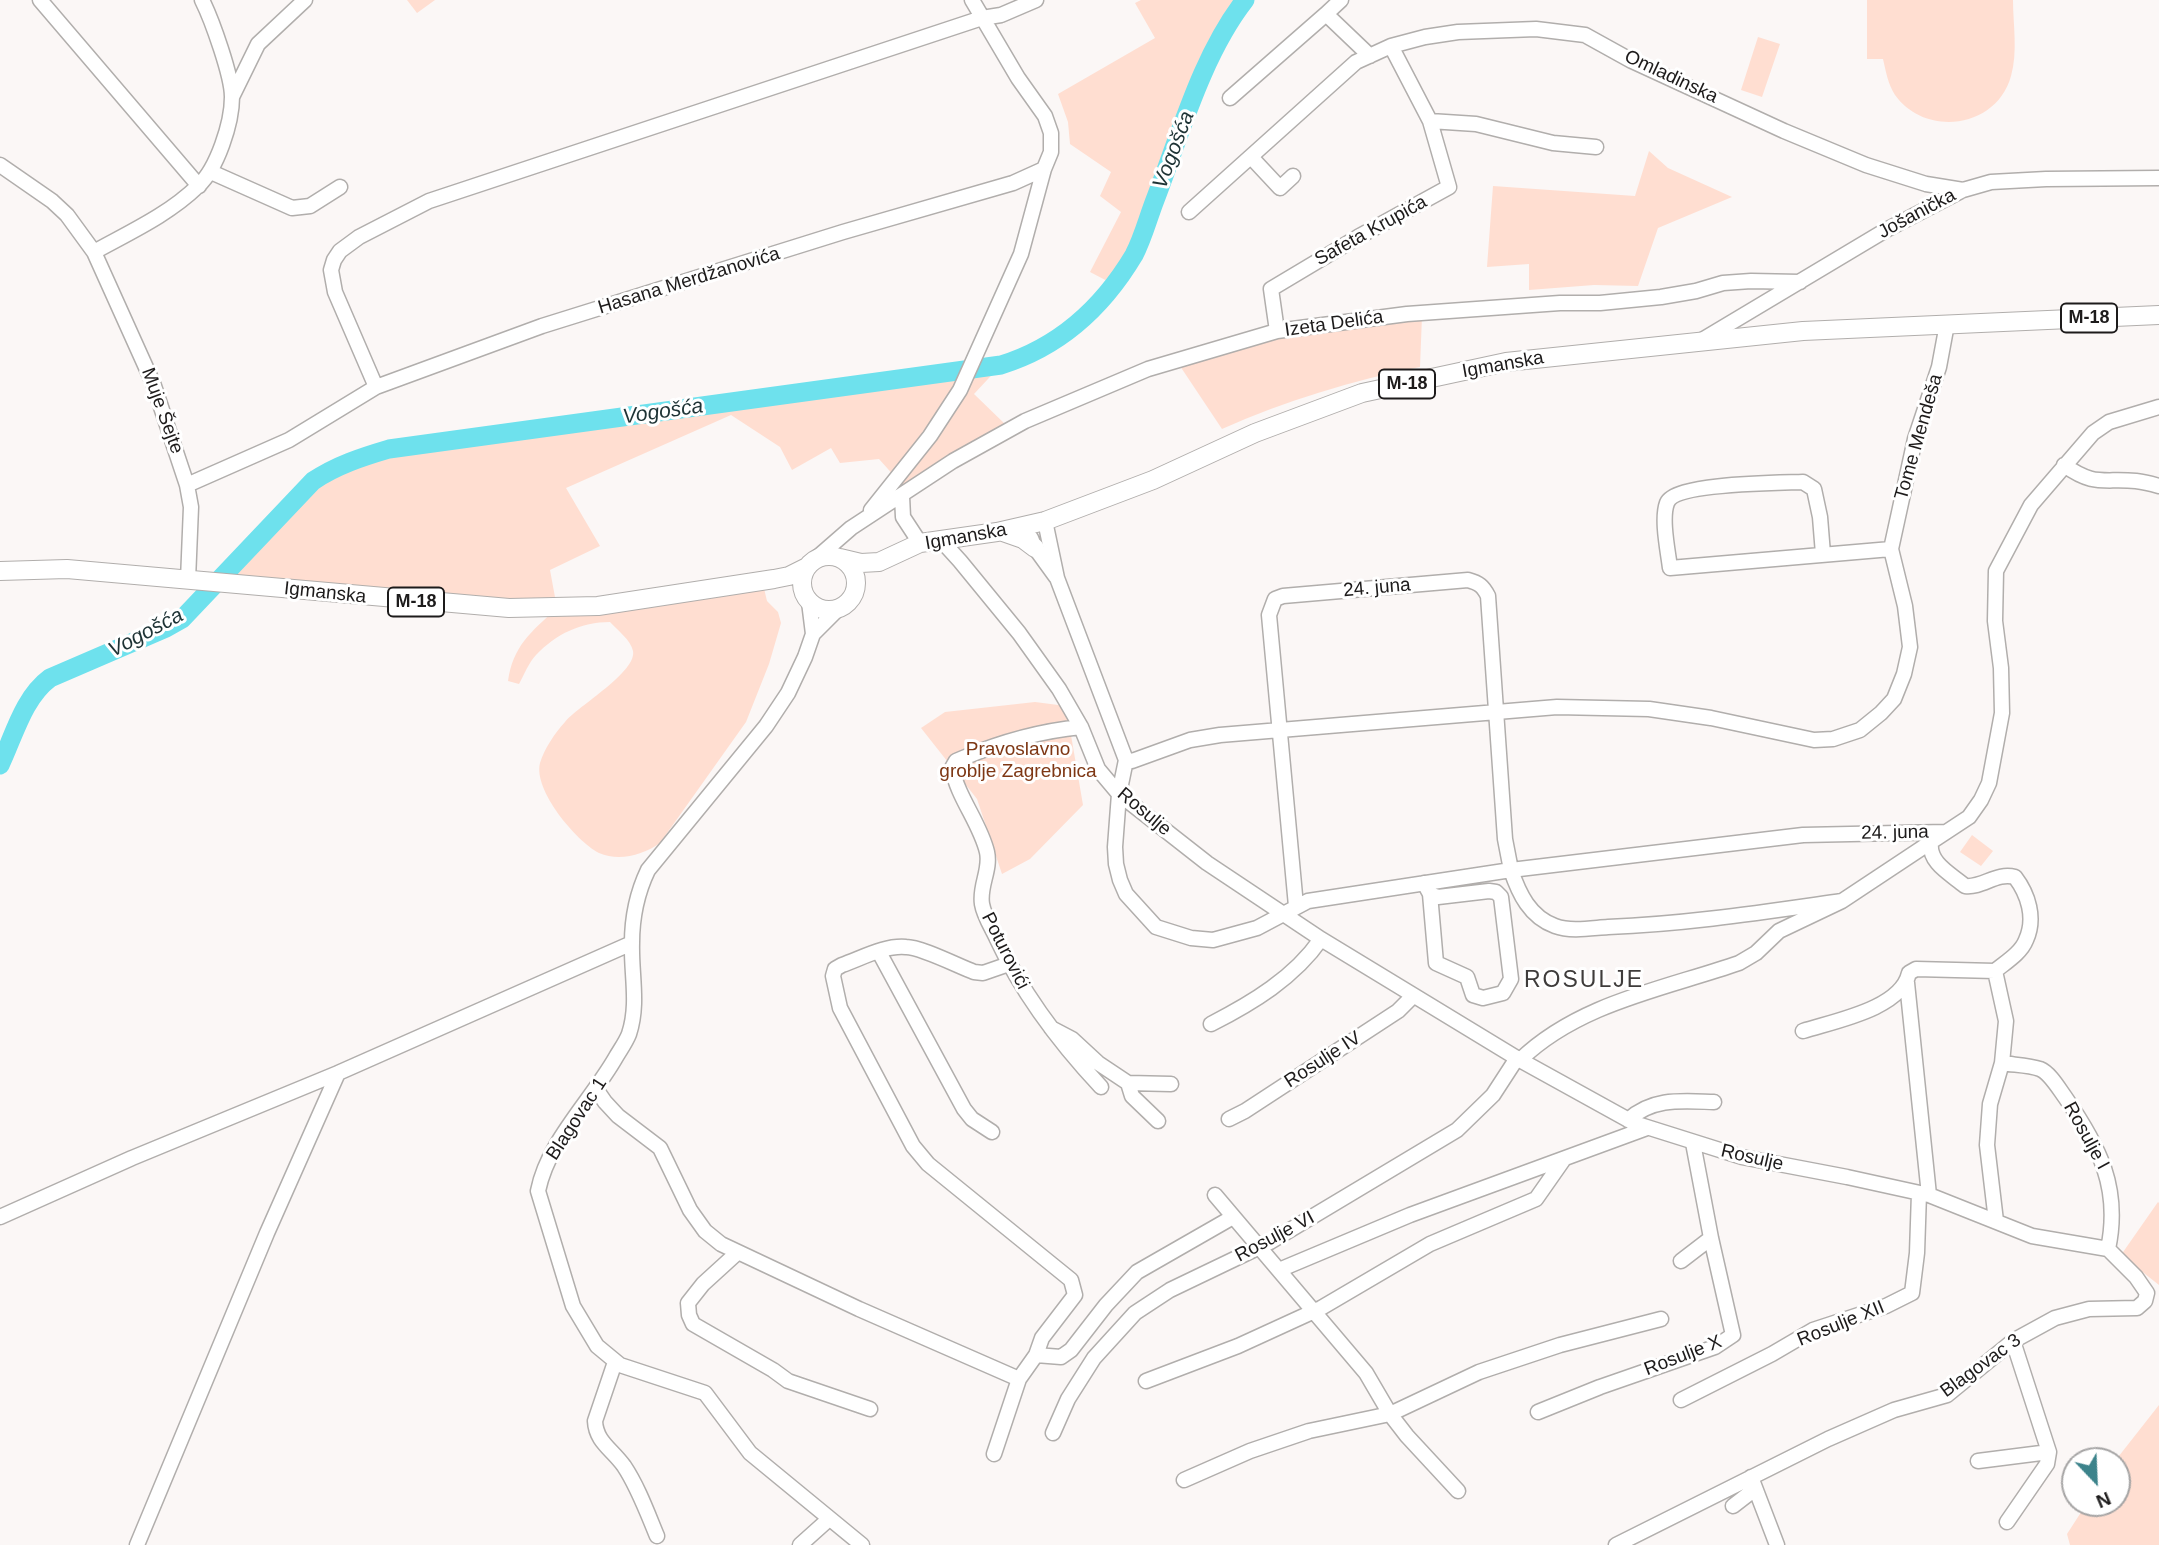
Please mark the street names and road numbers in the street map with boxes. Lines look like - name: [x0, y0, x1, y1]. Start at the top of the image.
- street label: Omladinska: [1621, 45, 1721, 109]
- street label: Jošanička: [1874, 184, 1960, 244]
- street label: Safeta Krupića: [1311, 191, 1431, 271]
- street label: Hasana Merdžanovića: [595, 242, 783, 320]
- road number: M-18: [2061, 304, 2117, 332]
- street label: Izeta Delića: [1283, 306, 1385, 342]
- street label: Igmanska: [1460, 347, 1546, 383]
- street label: Muje Šejte: [136, 365, 188, 457]
- road number: M-18: [1379, 370, 1435, 398]
- street label: Tome Mendeša: [1890, 371, 1948, 503]
- street label: Igmanska: [923, 519, 1009, 555]
- street label: 24. juna: [1342, 574, 1412, 602]
- street label: Igmanska: [283, 577, 367, 609]
- road number: M-18: [388, 588, 444, 616]
- street label: Rosulje: [1112, 783, 1176, 841]
- street label: 24. juna: [1861, 821, 1929, 845]
- street label: Poturovići: [976, 909, 1034, 993]
- street label: Rosulje IV: [1280, 1027, 1366, 1093]
- street label: Blagovac 1: [542, 1073, 612, 1165]
- street label: Rosulje I: [2058, 1098, 2114, 1174]
- street label: Rosulje: [1719, 1140, 1785, 1176]
- street label: Rosulje VI: [1231, 1207, 1319, 1267]
- street label: Rosulje XII: [1794, 1296, 1888, 1352]
- street label: Blagovac 3: [1936, 1329, 2026, 1403]
- street label: Rosulje X: [1641, 1331, 1725, 1381]

